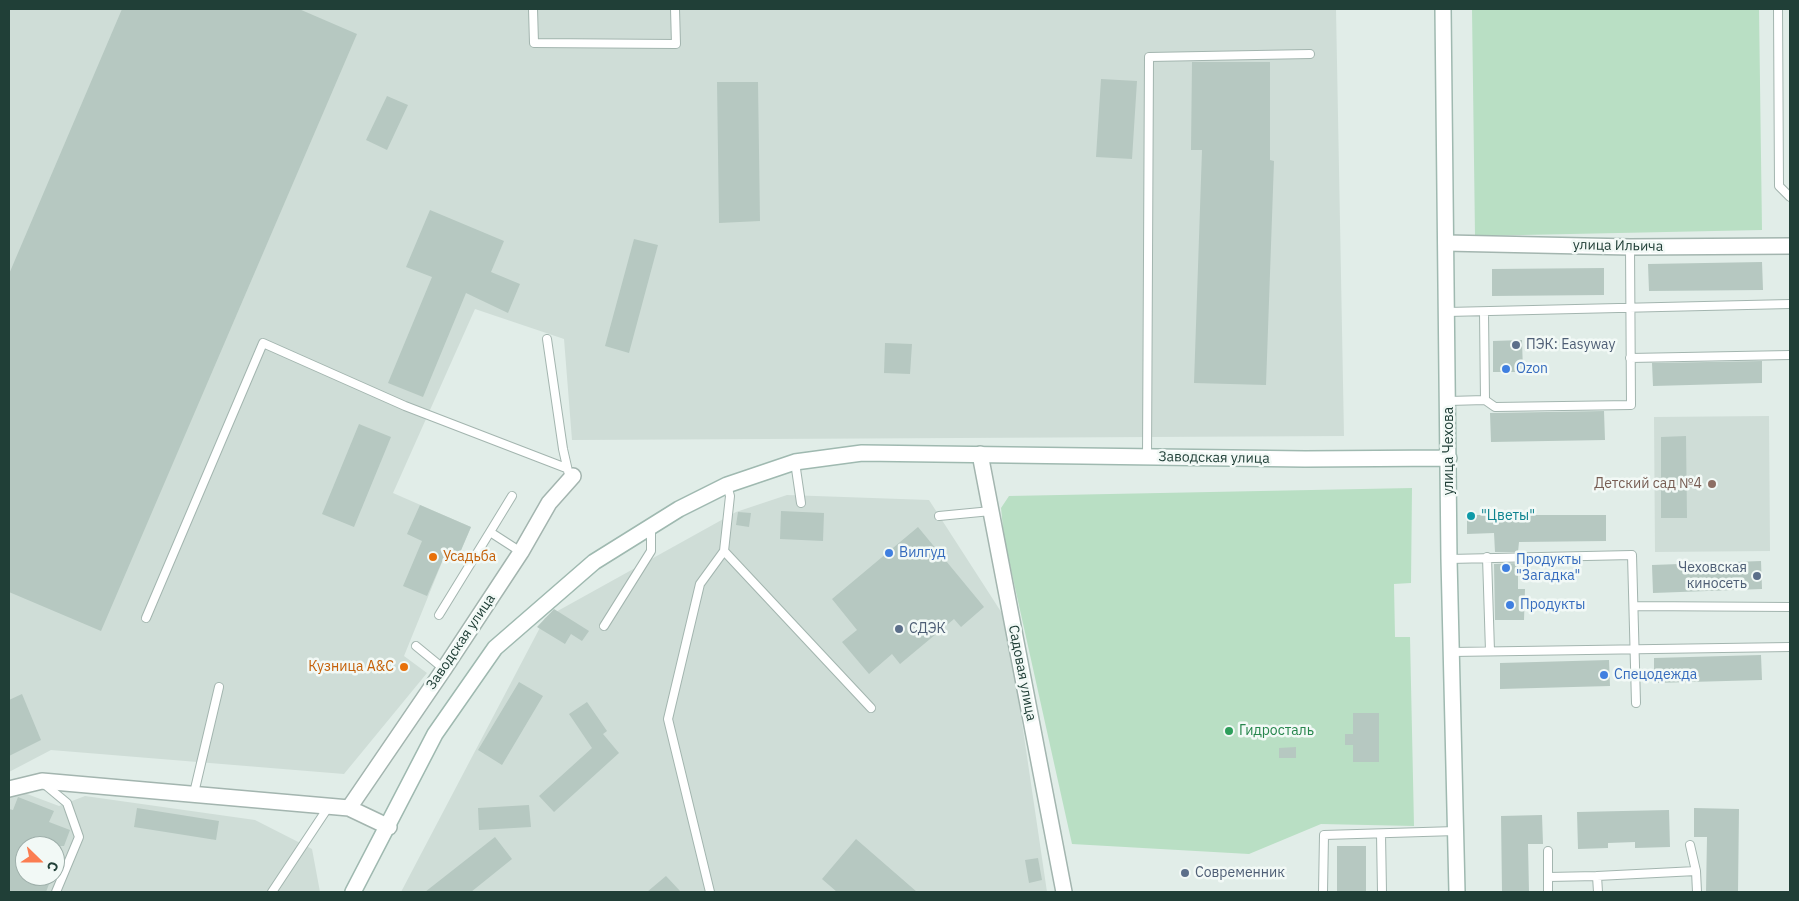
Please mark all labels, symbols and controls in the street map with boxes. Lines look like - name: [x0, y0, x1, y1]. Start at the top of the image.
- street label: улица Ильича: [1573, 237, 1663, 255]
- place label: ПЭК: Easyway: [1526, 337, 1615, 353]
- marker: ПЭК: Easyway: [1510, 339, 1522, 351]
- place label: Ozon: [1516, 361, 1548, 377]
- marker: Ozon: [1500, 363, 1512, 375]
- street label: улица Чехова: [1441, 407, 1457, 495]
- street label: Заводская улица: [1158, 449, 1270, 467]
- place label: Детский сад №4: [1594, 476, 1702, 492]
- marker: Детский сад №4: [1706, 478, 1718, 490]
- place label: "Цветы": [1481, 508, 1535, 524]
- marker: "Цветы": [1465, 510, 1477, 522]
- place label: Вилгуд: [899, 545, 946, 561]
- marker: Вилгуд: [883, 547, 895, 559]
- place label: Усадьба: [443, 549, 496, 565]
- marker: Усадьба: [427, 551, 439, 563]
- place label: Продукты "Загадка": [1516, 552, 1581, 584]
- place label: Чеховская киносеть: [1678, 560, 1747, 592]
- marker: Продукты "Загадка": [1500, 562, 1512, 574]
- marker: Чеховская киносеть: [1751, 570, 1763, 582]
- street label: Заводская улица: [423, 591, 499, 693]
- place label: Продукты: [1520, 597, 1585, 613]
- marker: Продукты: [1504, 599, 1516, 611]
- place label: СДЭК: [909, 621, 946, 637]
- marker: СДЭК: [893, 623, 905, 635]
- street label: Садовая улица: [1004, 624, 1040, 722]
- place label: Кузница А&С: [308, 659, 394, 675]
- marker: Кузница А&С: [398, 661, 410, 673]
- place label: Спецодежда: [1614, 667, 1697, 683]
- marker: Спецодежда: [1598, 669, 1610, 681]
- place label: Гидросталь: [1239, 723, 1314, 739]
- marker: Гидросталь: [1223, 725, 1235, 737]
- north arrow: [15, 836, 65, 886]
- text: С: [43, 859, 63, 874]
- place label: Современник: [1195, 865, 1285, 881]
- marker: Современник: [1179, 867, 1191, 879]

